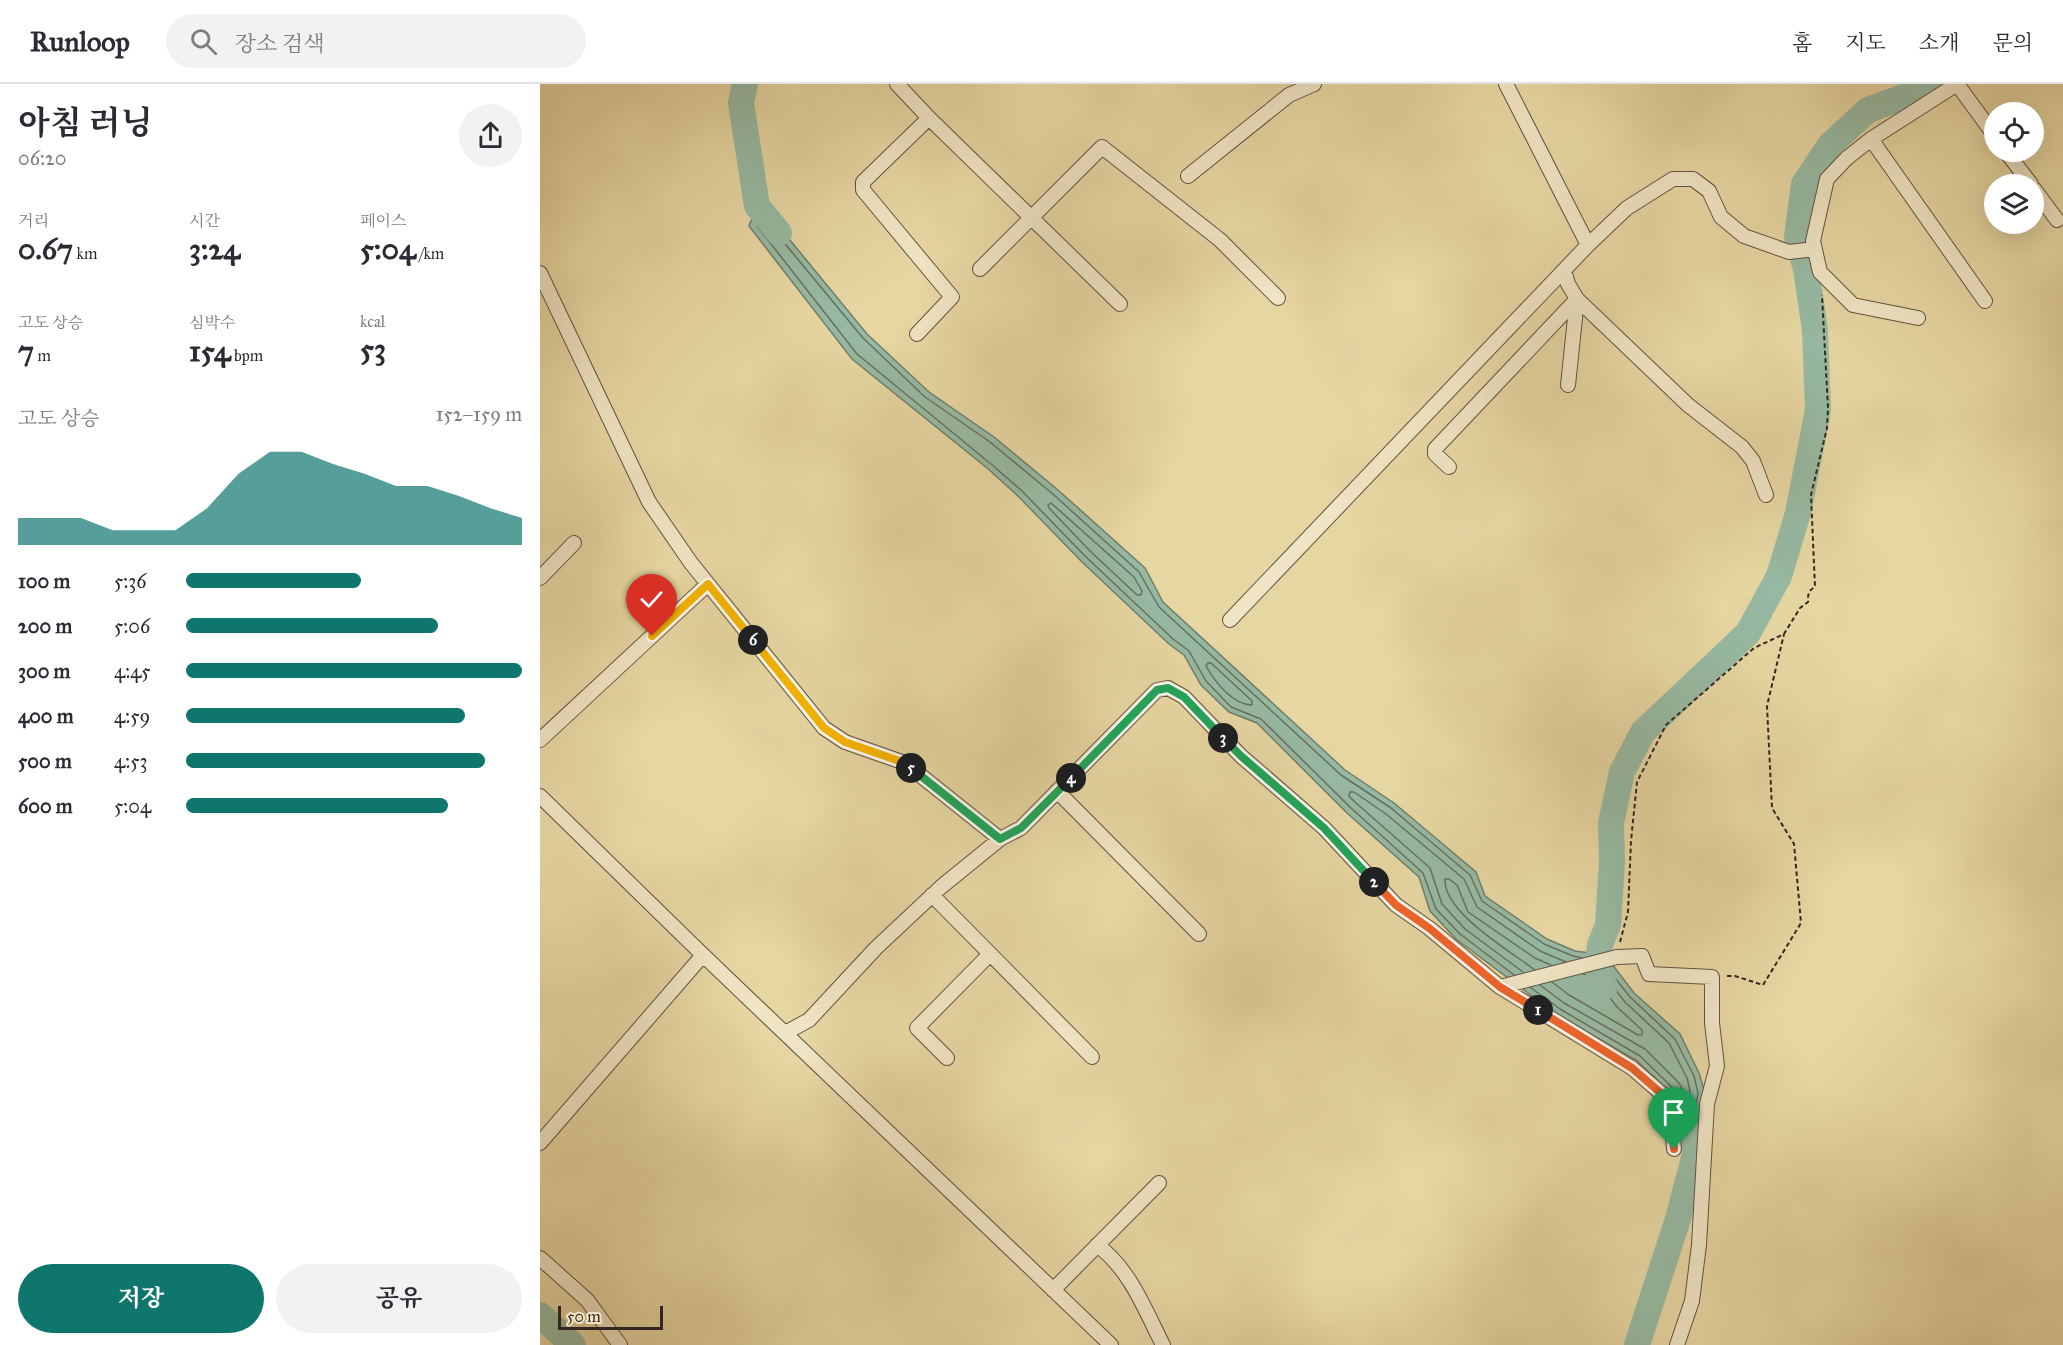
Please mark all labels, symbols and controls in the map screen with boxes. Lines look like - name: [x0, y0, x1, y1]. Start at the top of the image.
- search box: [166, 14, 586, 68]
- text: Runloop: [30, 24, 130, 59]
- icon: search: [187, 25, 220, 58]
- text: 장소 검색: [235, 30, 324, 57]
- text: 홈: [1792, 30, 1812, 56]
- text: 지도: [1845, 30, 1886, 56]
- text: 소개: [1919, 30, 1959, 56]
- text: 문의: [1992, 30, 2033, 56]
- map controls: [1984, 102, 2044, 234]
- button: locate: [1984, 102, 2044, 162]
- text: 아침 러닝: [18, 103, 153, 143]
- button: share: [459, 104, 522, 167]
- text: 06:20: [18, 146, 66, 170]
- button: layers: [1984, 174, 2044, 234]
- text: 거리: [18, 211, 49, 230]
- text: 시간: [189, 211, 220, 230]
- text: 페이스: [360, 211, 406, 230]
- text: 0.67: [18, 231, 73, 267]
- text: 3:24: [189, 231, 240, 267]
- text: 5:04: [360, 231, 416, 267]
- text: km: [73, 244, 97, 263]
- text: /km: [416, 244, 444, 263]
- text: kcal: [360, 312, 385, 331]
- text: 고도 상승: [18, 313, 83, 332]
- text: 심박수: [189, 313, 235, 332]
- text: 53: [360, 331, 386, 367]
- text: 7: [18, 333, 34, 369]
- text: 154: [189, 333, 231, 369]
- text: m: [34, 346, 51, 365]
- text: bpm: [231, 346, 263, 365]
- text: 152–159 m: [436, 402, 522, 426]
- text: 고도 상승: [18, 406, 100, 430]
- text: 100 m: [18, 569, 70, 593]
- text: 5:36: [114, 569, 147, 593]
- pin: [626, 574, 677, 636]
- icon: check: [635, 583, 668, 616]
- text: 200 m: [18, 614, 72, 638]
- text: 5:06: [114, 614, 150, 638]
- pin: 6: [738, 625, 768, 655]
- text: 6: [749, 630, 757, 649]
- text: 300 m: [18, 659, 70, 683]
- text: 4:45: [114, 659, 151, 683]
- text: 400 m: [18, 704, 74, 728]
- text: 4:59: [114, 704, 150, 728]
- pin: 3: [1208, 723, 1238, 753]
- text: 3: [1220, 728, 1226, 747]
- text: 500 m: [18, 749, 72, 773]
- text: 4:53: [114, 749, 147, 773]
- pin: 5: [896, 753, 926, 783]
- text: 5: [907, 758, 915, 777]
- pin: 4: [1056, 763, 1086, 793]
- text: 4: [1067, 768, 1075, 787]
- text: 600 m: [18, 794, 73, 818]
- text: 5:04: [114, 794, 151, 818]
- pin: 2: [1359, 867, 1389, 897]
- text: 2: [1370, 872, 1378, 891]
- pin: 1: [1523, 995, 1553, 1025]
- text: 1: [1535, 1000, 1541, 1019]
- pin: [1648, 1087, 1699, 1149]
- icon: arrive: [1657, 1096, 1690, 1129]
- button: 저장: [18, 1264, 264, 1333]
- button: 공유: [276, 1264, 522, 1333]
- scale bar: [558, 1303, 663, 1330]
- text: 50 m: [567, 1307, 601, 1326]

